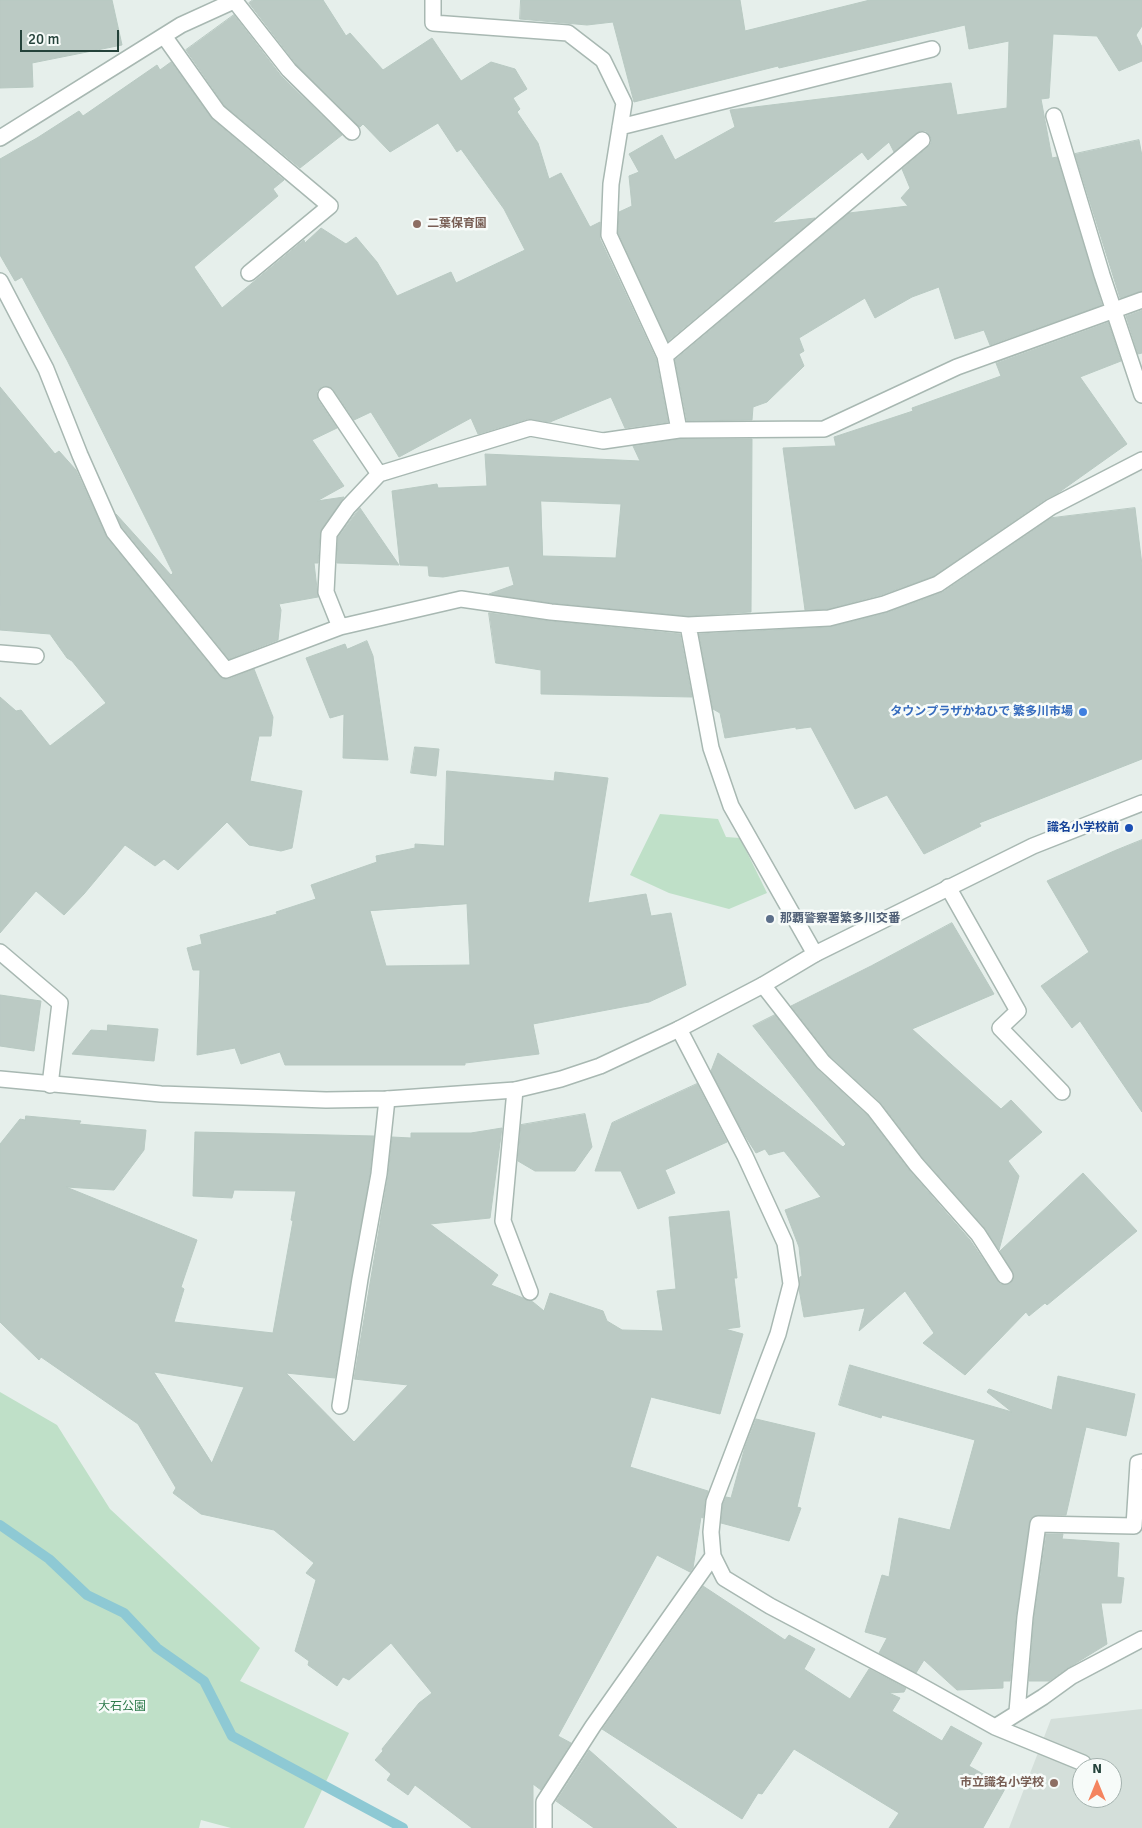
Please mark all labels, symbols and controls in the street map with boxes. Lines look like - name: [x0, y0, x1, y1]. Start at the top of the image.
- scale bar: [22, 20, 121, 52]
- text: 20 m: [28, 30, 59, 48]
- place label: 二葉保育園: [427, 217, 487, 231]
- marker: 二葉保育園: [411, 218, 423, 230]
- place label: タウンプラザかねひで 繁多川市場: [890, 705, 1073, 719]
- marker: タウンプラザかねひで 繁多川市場: [1077, 706, 1089, 718]
- place label: 識名小学校前: [1047, 821, 1119, 835]
- marker: 識名小学校前: [1123, 822, 1135, 834]
- place label: 那覇警察署繁多川交番: [780, 912, 900, 926]
- marker: 那覇警察署繁多川交番: [764, 913, 776, 925]
- park label: 大石公園: [98, 1700, 146, 1714]
- north arrow: [1072, 1758, 1122, 1808]
- text: N: [1092, 1760, 1102, 1777]
- place label: 市立識名小学校: [960, 1776, 1044, 1790]
- marker: 市立識名小学校: [1048, 1777, 1060, 1789]

